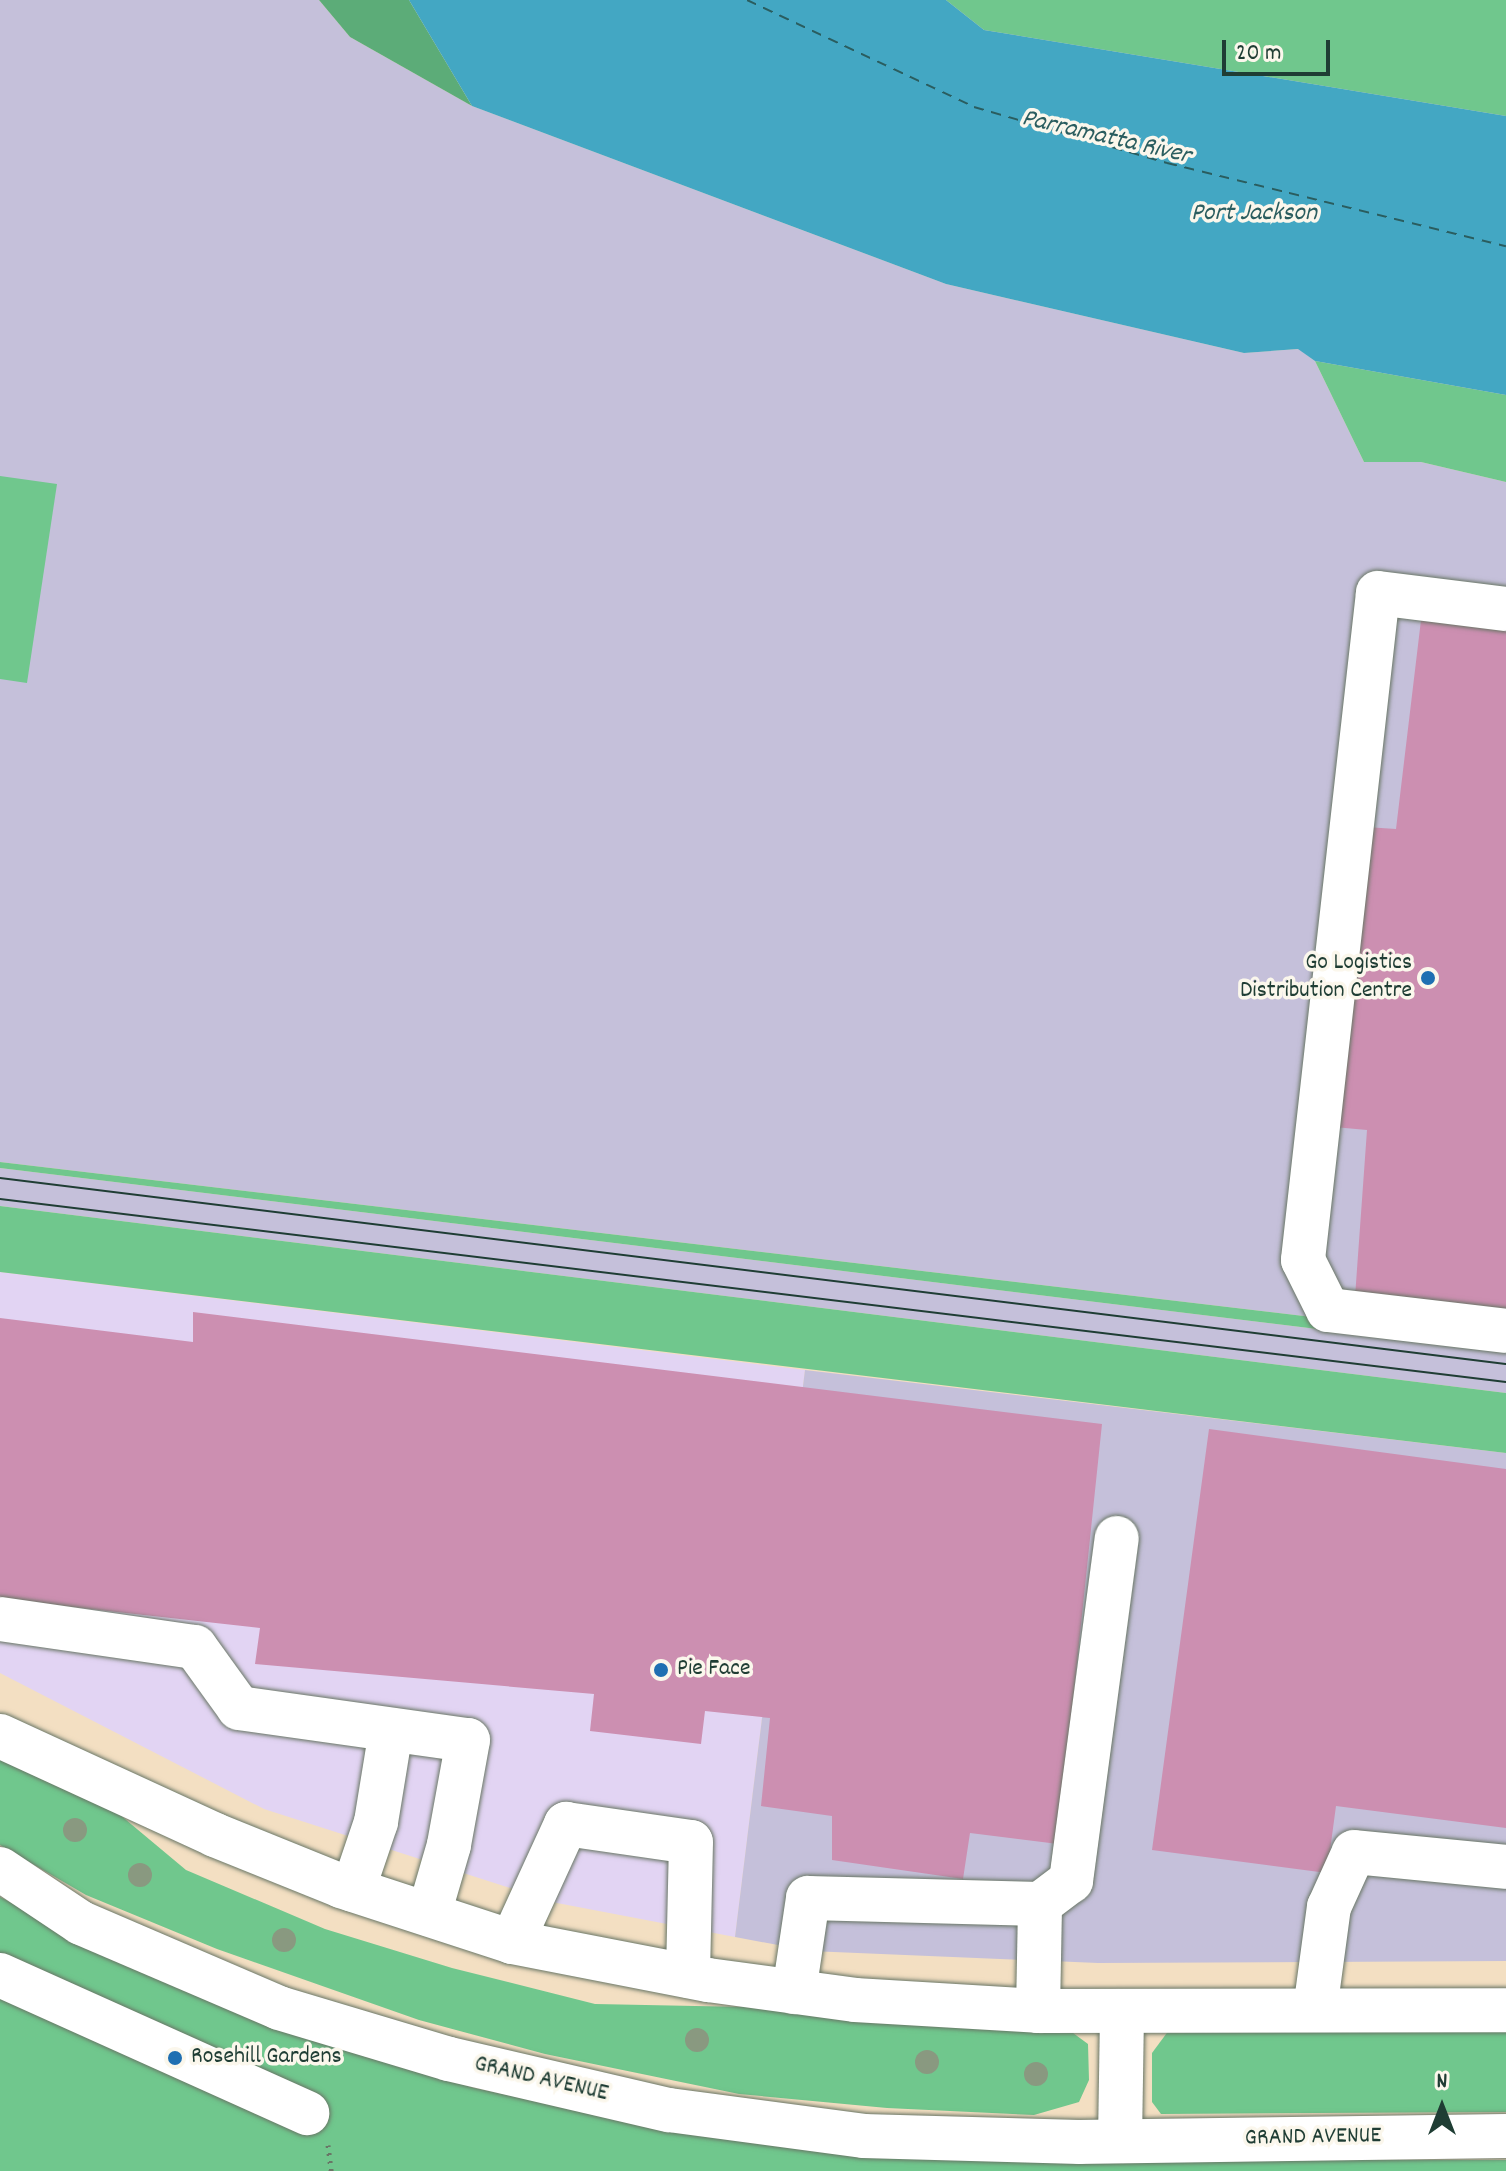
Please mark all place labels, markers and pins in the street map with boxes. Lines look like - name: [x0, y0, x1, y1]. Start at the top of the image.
- place label: Go Logistics Distribution Centre: [1240, 950, 1412, 1006]
- marker: Go Logistics Distribution Centre: [1419, 969, 1437, 987]
- place label: Pie Face: [677, 1656, 751, 1684]
- marker: Pie Face: [652, 1661, 670, 1679]
- place label: Rosehill Gardens: [191, 2044, 342, 2072]
- marker: Rosehill Gardens: [166, 2049, 184, 2067]

